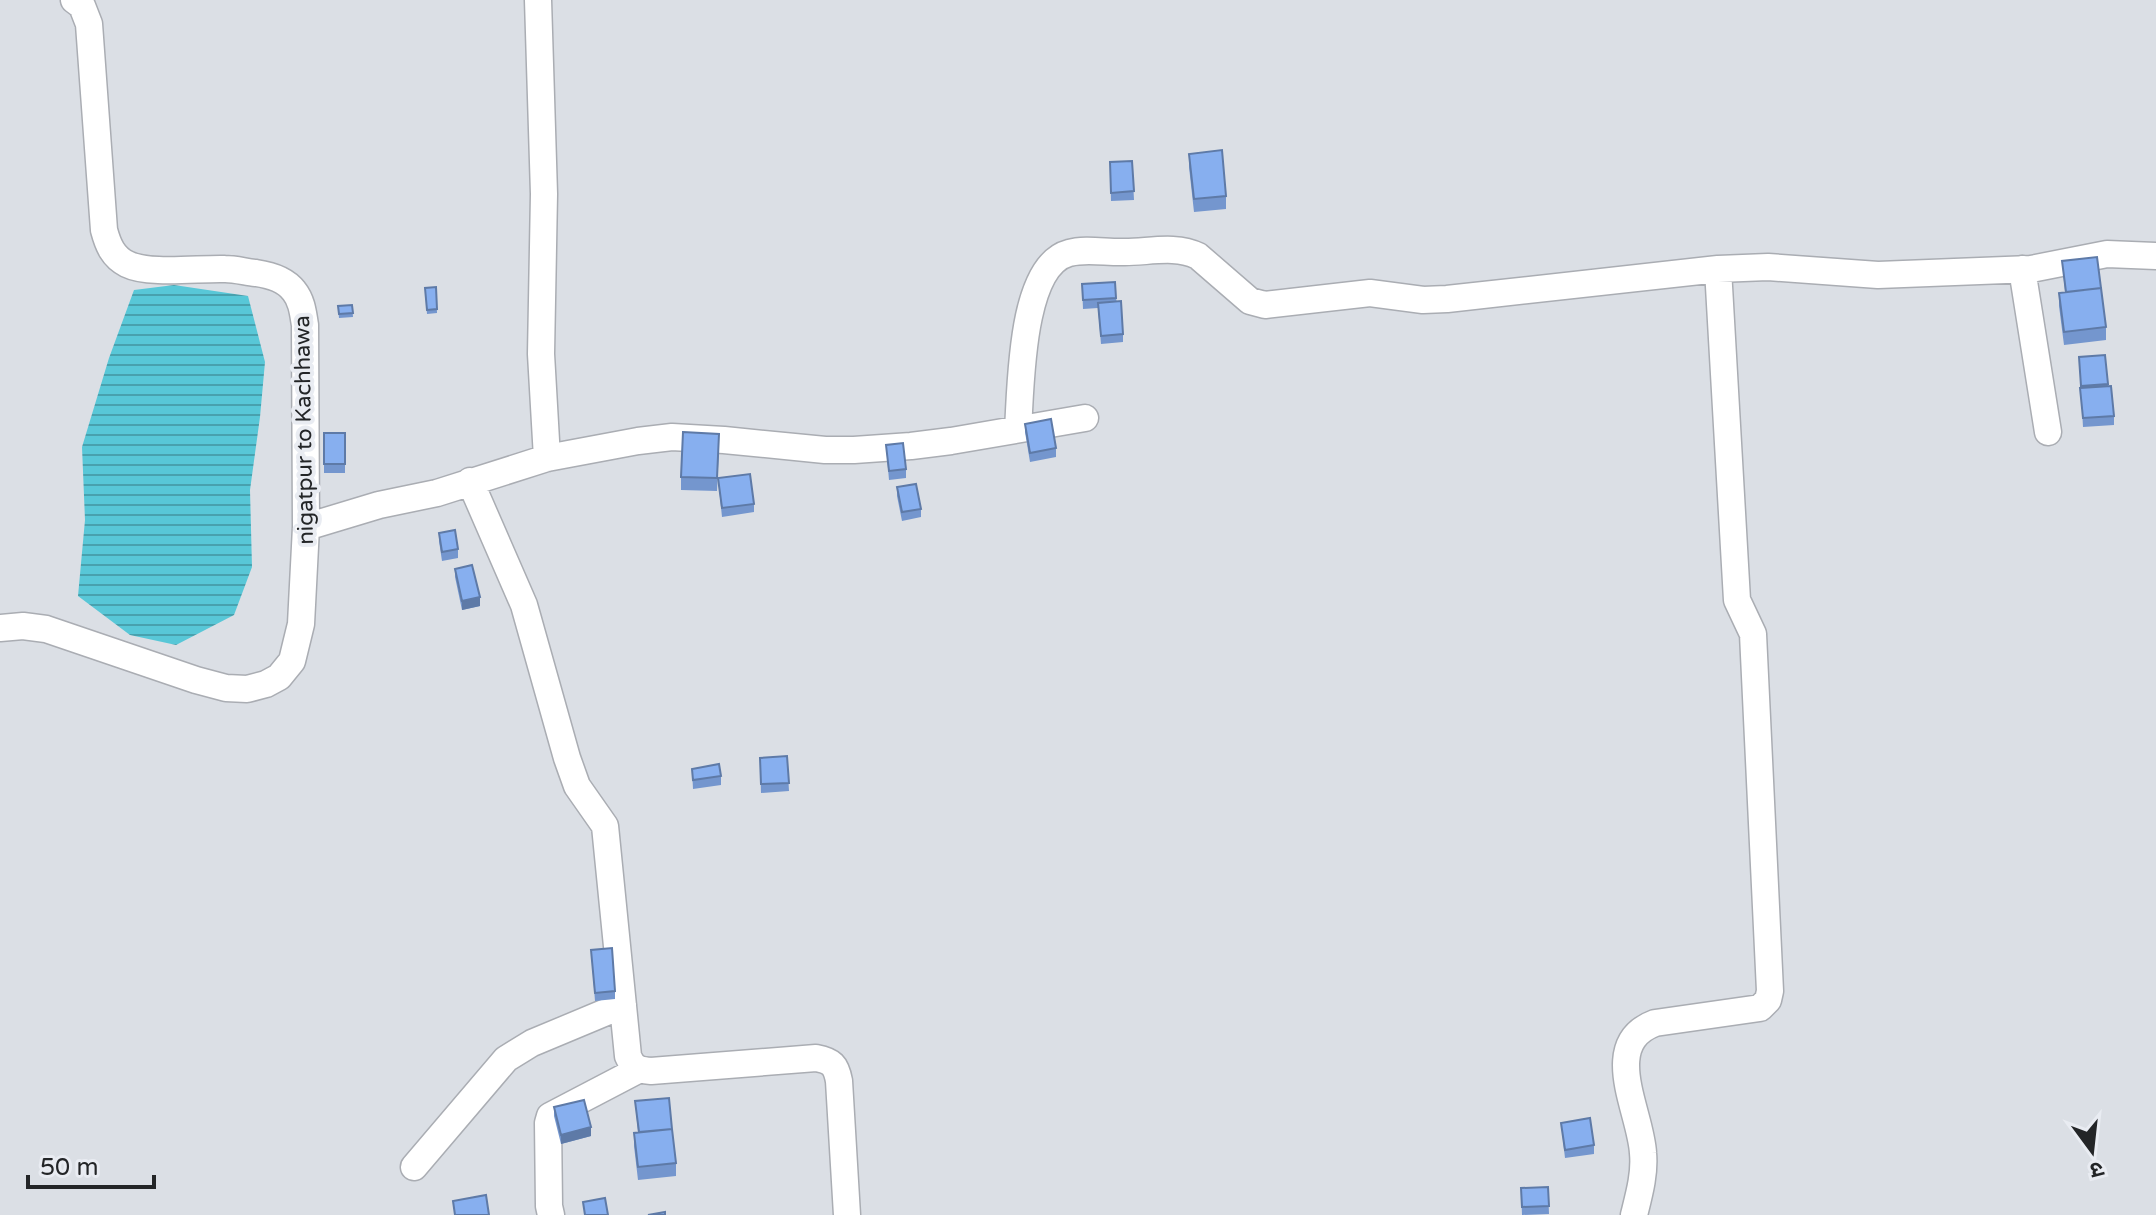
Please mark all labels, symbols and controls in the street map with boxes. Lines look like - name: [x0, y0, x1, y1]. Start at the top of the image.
- street label: nigatpur to Kachhawa: [289, 315, 319, 545]
- north arrow: [2052, 1111, 2132, 1191]
- scale bar: [28, 1139, 154, 1189]
- text: 50 m: [40, 1153, 98, 1182]
- text: उ: [2086, 1155, 2107, 1184]

